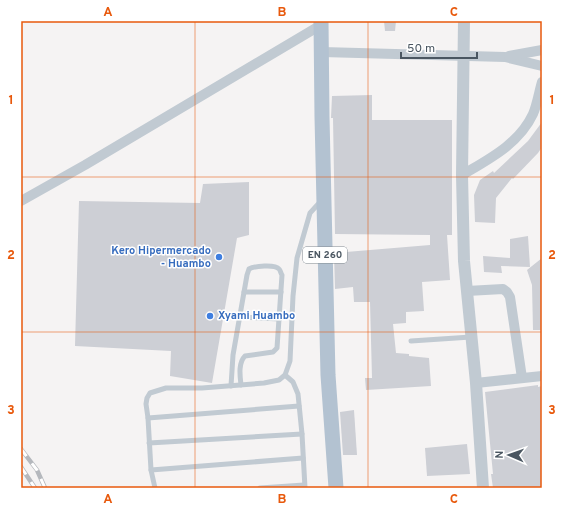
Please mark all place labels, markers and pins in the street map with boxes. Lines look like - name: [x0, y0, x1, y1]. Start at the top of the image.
- place label: Kero Hipermercado - Huambo: [111, 244, 211, 271]
- marker: Kero Hipermercado - Huambo: [214, 252, 224, 262]
- place label: Xyami Huambo: [218, 309, 295, 323]
- marker: Xyami Huambo: [205, 311, 215, 321]

